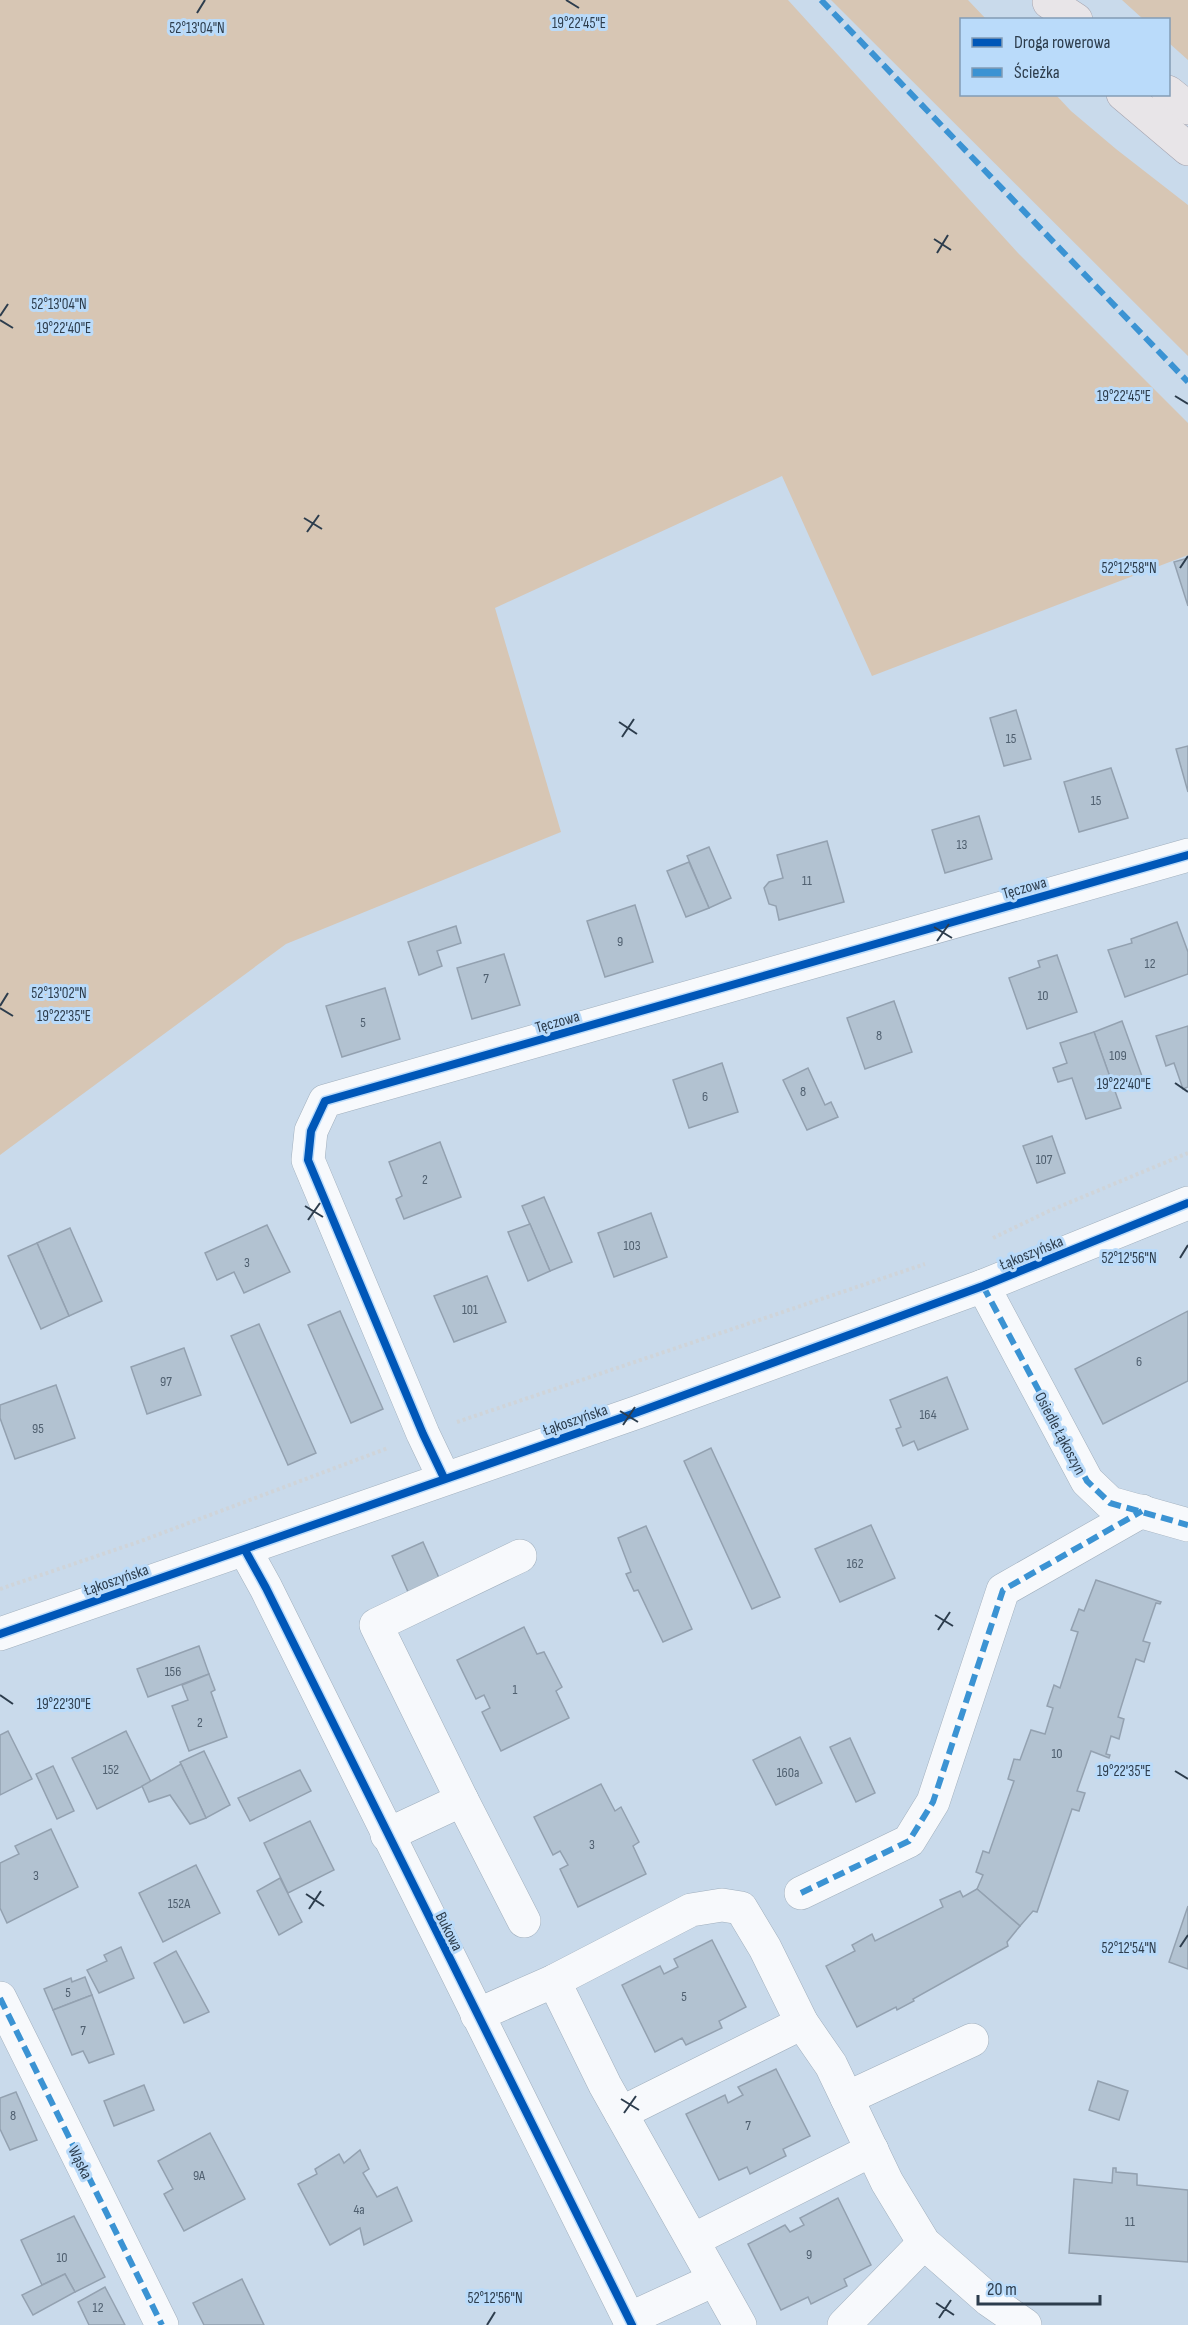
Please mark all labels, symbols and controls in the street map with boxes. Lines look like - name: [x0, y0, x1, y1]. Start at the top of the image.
- text: 19°22'45"E: [552, 14, 606, 33]
- legend: [960, 18, 1170, 96]
- text: 52°13'04"N: [169, 19, 225, 38]
- text: Droga rowerowa: [1014, 32, 1111, 53]
- text: Ścieżka: [1014, 62, 1060, 83]
- text: 52°13'04"N: [31, 295, 87, 314]
- text: 19°22'40"E: [37, 319, 91, 338]
- text: 19°22'45"E: [1097, 387, 1151, 406]
- text: 52°12'58"N: [1101, 559, 1157, 578]
- house number: 15: [1006, 730, 1017, 747]
- house number: 15: [1091, 792, 1102, 809]
- house number: 13: [957, 836, 968, 853]
- house number: 11: [802, 872, 812, 889]
- street label: Tęczowa: [1000, 873, 1049, 904]
- house number: 9: [617, 933, 623, 950]
- house number: 12: [1145, 955, 1156, 972]
- house number: 7: [483, 970, 489, 987]
- text: 52°13'02"N: [31, 984, 87, 1003]
- house number: 10: [1037, 987, 1049, 1004]
- text: 19°22'35"E: [37, 1007, 91, 1026]
- street label: Tęczowa: [533, 1007, 582, 1038]
- house number: 5: [360, 1014, 366, 1031]
- house number: 8: [876, 1027, 882, 1044]
- house number: 109: [1109, 1047, 1127, 1064]
- text: 19°22'40"E: [1097, 1075, 1151, 1094]
- house number: 8: [800, 1083, 806, 1100]
- house number: 6: [702, 1088, 708, 1105]
- house number: 107: [1036, 1151, 1053, 1168]
- house number: 2: [422, 1171, 428, 1188]
- street label: Łąkoszyńska: [996, 1232, 1066, 1275]
- house number: 103: [623, 1237, 641, 1254]
- text: 52°12'56"N: [1101, 1249, 1157, 1268]
- house number: 3: [244, 1254, 250, 1271]
- house number: 101: [462, 1301, 478, 1318]
- house number: 6: [1136, 1353, 1142, 1370]
- house number: 97: [160, 1373, 172, 1390]
- street label: Osiedle Łąkoszyn: [1030, 1389, 1089, 1478]
- street label: Łąkoszyńska: [540, 1401, 610, 1441]
- house number: 164: [919, 1406, 937, 1423]
- house number: 95: [32, 1420, 44, 1437]
- house number: 162: [847, 1555, 864, 1572]
- street label: Łąkoszyńska: [81, 1561, 151, 1601]
- house number: 156: [165, 1663, 181, 1680]
- house number: 1: [513, 1681, 518, 1698]
- text: 19°22'30"E: [37, 1695, 91, 1714]
- house number: 2: [197, 1714, 203, 1731]
- house number: 10: [1051, 1745, 1063, 1762]
- house number: 152: [103, 1761, 119, 1778]
- text: 19°22'35"E: [1097, 1762, 1151, 1781]
- house number: 160a: [777, 1764, 799, 1781]
- house number: 3: [589, 1836, 595, 1853]
- house number: 3: [33, 1867, 39, 1884]
- house number: 152A: [168, 1895, 191, 1912]
- street label: Bukowa: [431, 1909, 466, 1954]
- text: 52°12'54"N: [1102, 1939, 1156, 1958]
- house number: 5: [65, 1984, 71, 2001]
- house number: 5: [681, 1988, 687, 2005]
- house number: 7: [80, 2022, 86, 2039]
- house number: 8: [10, 2107, 16, 2124]
- house number: 7: [745, 2117, 751, 2134]
- street label: Wąska: [64, 2143, 96, 2182]
- house number: 9A: [193, 2167, 206, 2184]
- house number: 4a: [353, 2201, 365, 2218]
- house number: 11: [1125, 2213, 1135, 2230]
- house number: 9: [806, 2246, 812, 2263]
- house number: 10: [56, 2249, 68, 2266]
- scale bar: [978, 2268, 1100, 2306]
- text: 20 m: [987, 2279, 1017, 2300]
- text: 52°12'56"N: [467, 2289, 523, 2308]
- house number: 12: [93, 2299, 104, 2316]

